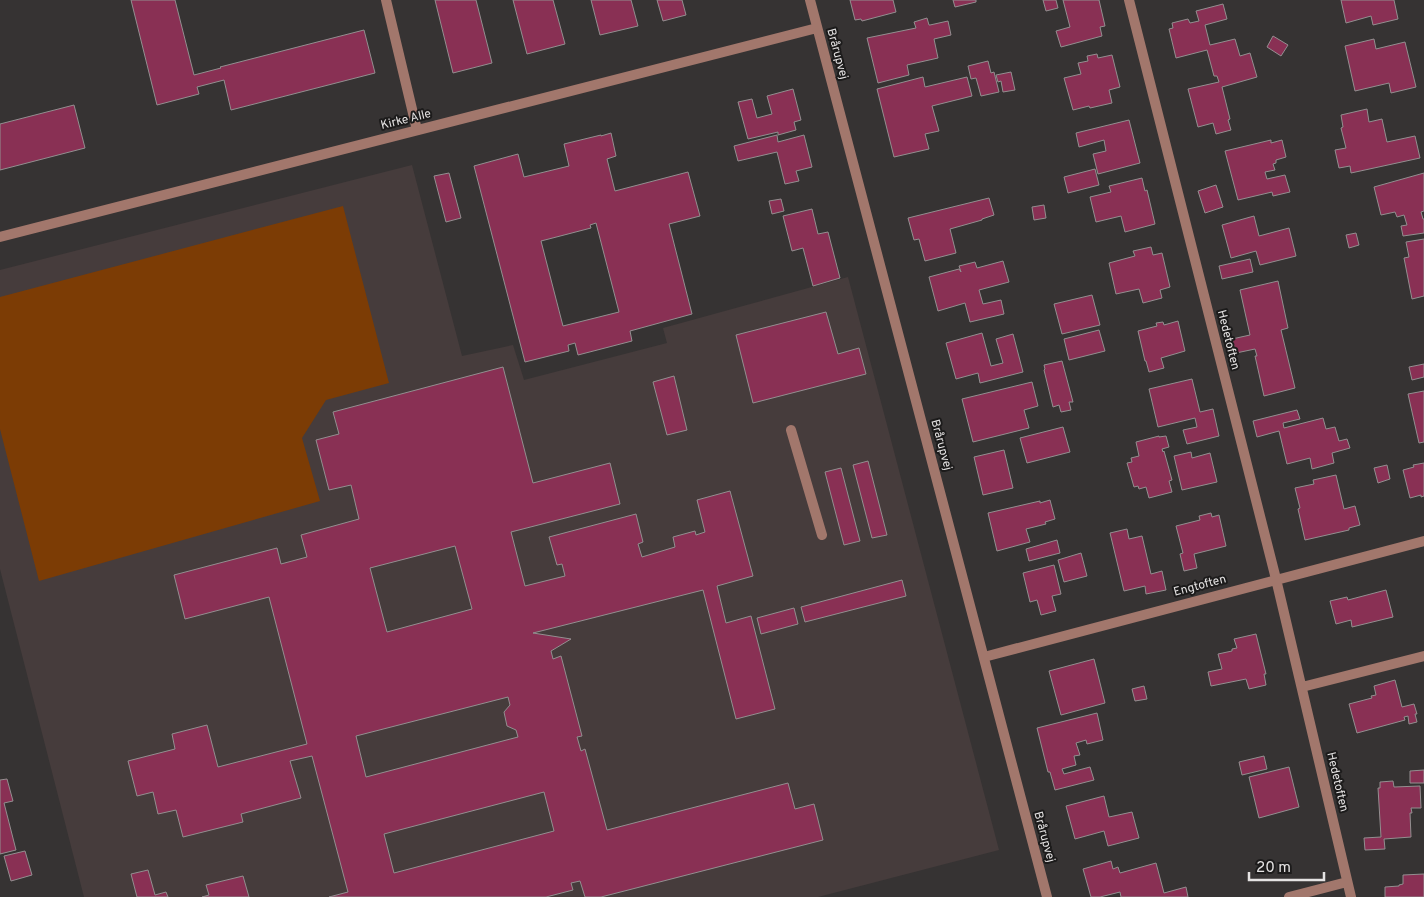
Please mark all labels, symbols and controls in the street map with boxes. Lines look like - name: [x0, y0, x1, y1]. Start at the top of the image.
- street label: Brårupvej: [823, 27, 851, 81]
- street label: Kirke Alle: [379, 106, 433, 134]
- street label: Hedetoften: [1213, 308, 1243, 372]
- street label: Brårupvej: [927, 418, 955, 472]
- street label: Engtoften: [1172, 571, 1228, 601]
- street label: Hedetoften: [1322, 750, 1352, 814]
- street label: Brårupvej: [1030, 810, 1058, 864]
- scale bar: [1249, 850, 1324, 882]
- text: 20 m: [1256, 859, 1291, 878]

